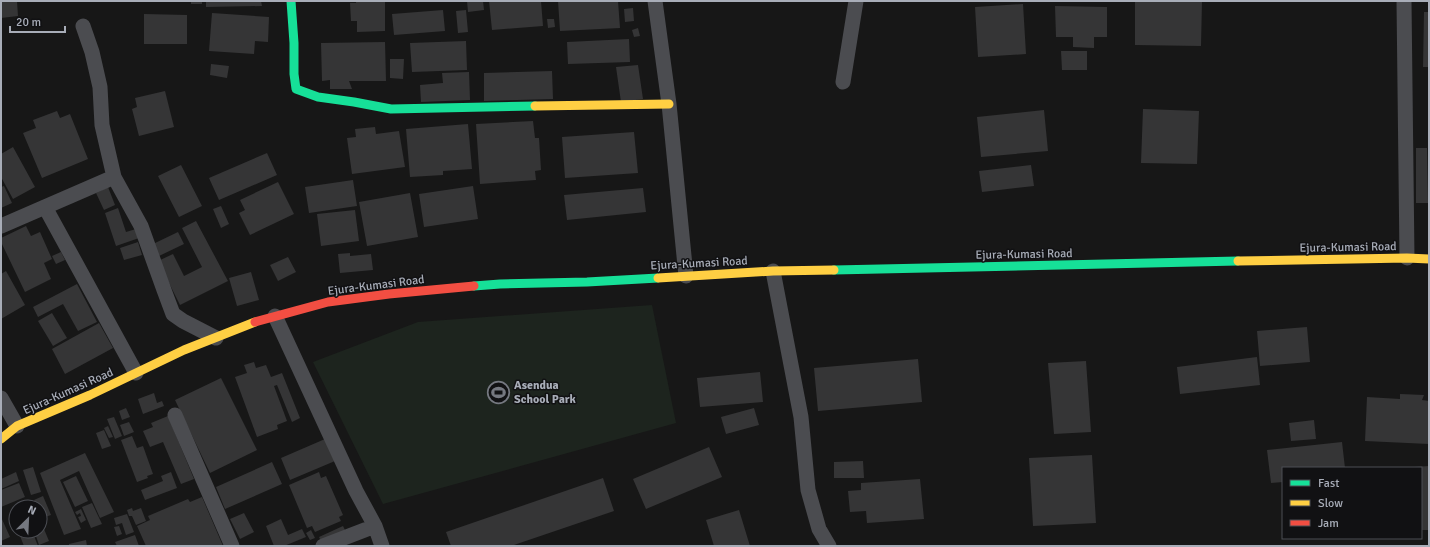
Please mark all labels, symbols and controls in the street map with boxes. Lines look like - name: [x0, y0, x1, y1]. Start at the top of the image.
- scale bar: [10, 8, 65, 34]
- text: 20 m: [16, 15, 41, 30]
- street label: Ejura-Kumasi Road: [1299, 239, 1397, 256]
- street label: Ejura-Kumasi Road: [975, 246, 1073, 263]
- street label: Ejura-Kumasi Road: [650, 253, 748, 274]
- street label: Ejura-Kumasi Road: [327, 272, 425, 299]
- street label: Ejura-Kumasi Road: [21, 365, 116, 418]
- place label: Asendua School Park: [514, 378, 577, 407]
- sports icon: Asendua School Park: [486, 379, 512, 405]
- legend: [1282, 467, 1422, 539]
- text: Fast: [1318, 476, 1339, 491]
- text: Slow: [1318, 496, 1343, 511]
- north arrow: [8, 499, 48, 539]
- text: N: [26, 503, 38, 518]
- text: Jam: [1318, 516, 1339, 531]

